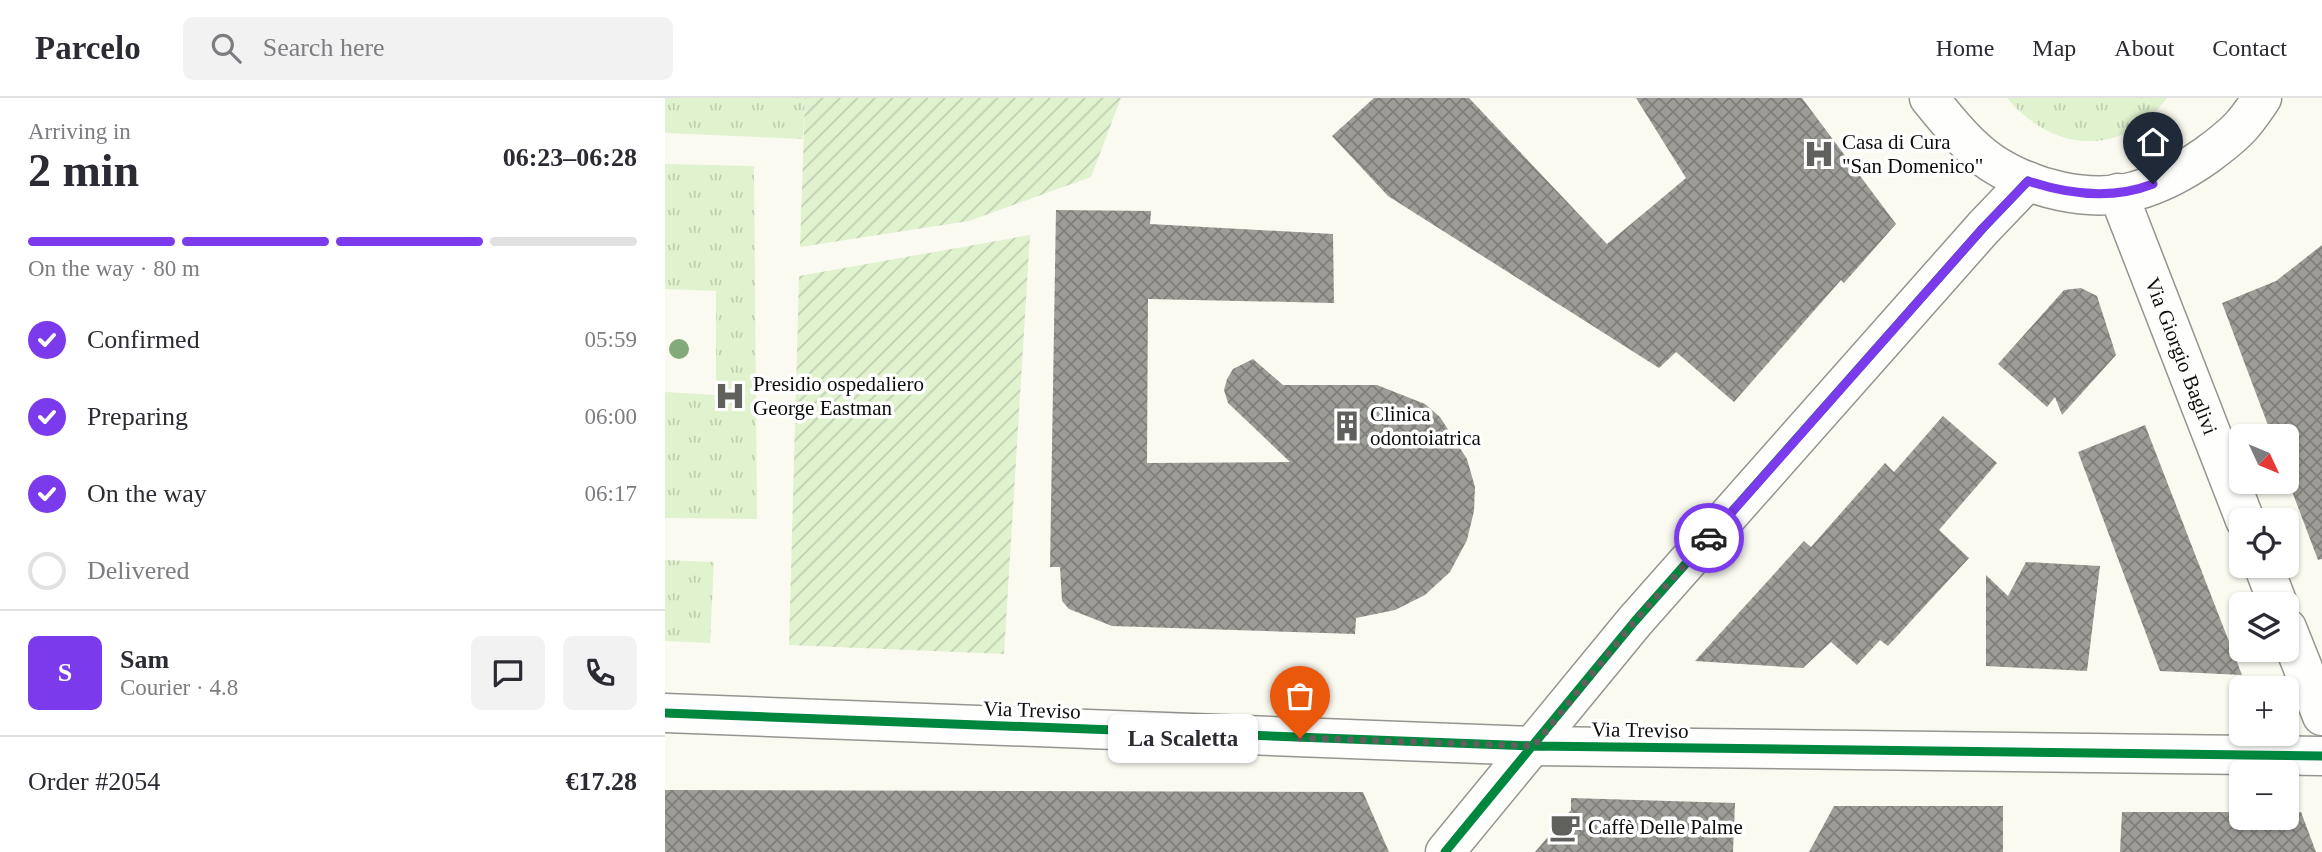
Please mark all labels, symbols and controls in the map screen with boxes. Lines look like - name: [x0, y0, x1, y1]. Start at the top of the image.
- search box: [183, 17, 673, 80]
- icon: search: [207, 29, 245, 67]
- text: Parcelo: [35, 30, 141, 66]
- text: Search here: [263, 33, 385, 62]
- text: Home: [1936, 35, 1994, 61]
- text: Map: [2032, 35, 2076, 61]
- text: About: [2114, 35, 2174, 61]
- text: Contact: [2212, 35, 2287, 61]
- pin: [2123, 112, 2183, 184]
- text: Arriving in: [28, 119, 131, 144]
- icon: home: [2134, 123, 2172, 161]
- place label: Casa di Cura "San Domenico": [1842, 130, 1983, 178]
- hospital icon: Casa di Cura "San Domenico": [1802, 137, 1836, 171]
- text: 06:23–06:28: [503, 143, 637, 172]
- text: 2 min: [28, 145, 139, 196]
- text: On the way · 80 m: [28, 256, 200, 281]
- street label: Via Giorgio Baglivi: [2140, 274, 2223, 438]
- icon: check: [28, 321, 66, 359]
- text: Confirmed: [87, 325, 200, 354]
- text: 05:59: [585, 327, 637, 352]
- place label: Presidio ospedaliero George Eastman: [753, 372, 924, 420]
- hospital icon: Presidio ospedaliero George Eastman: [713, 379, 747, 413]
- icon: check: [28, 398, 66, 436]
- text: Preparing: [87, 402, 188, 431]
- place label: Clinica odontoiatrica: [1370, 402, 1481, 450]
- text: 06:00: [585, 404, 637, 429]
- building icon: Clinica odontoiatrica: [1330, 409, 1364, 443]
- north arrow: [2229, 424, 2299, 494]
- map controls: [2229, 424, 2299, 830]
- icon: check: [28, 475, 66, 513]
- text: On the way: [87, 479, 207, 508]
- text: 06:17: [585, 481, 637, 506]
- courier: [1674, 503, 1744, 573]
- button: locate: [2229, 508, 2299, 578]
- icon: car: [1690, 519, 1728, 557]
- text: Delivered: [87, 556, 190, 585]
- button: layers: [2229, 592, 2299, 662]
- button: chat: [471, 636, 545, 710]
- button: phone: [563, 636, 637, 710]
- text: Sam: [120, 645, 169, 674]
- text: S: [58, 658, 72, 687]
- pin: [1270, 666, 1330, 738]
- text: Courier · 4.8: [120, 675, 238, 700]
- button: +: [2229, 676, 2299, 746]
- icon: bag: [1281, 677, 1319, 715]
- street label: Via Treviso: [983, 696, 1081, 724]
- callout: La Scaletta: [1107, 714, 1258, 762]
- street label: Via Treviso: [1591, 717, 1689, 743]
- text: La Scaletta: [1128, 726, 1238, 751]
- button: −: [2229, 760, 2299, 830]
- text: Order #2054: [28, 767, 160, 796]
- text: €17.28: [566, 767, 637, 796]
- cafe icon: Caffè Delle Palme: [1548, 810, 1582, 844]
- place label: Caffè Delle Palme: [1588, 815, 1743, 839]

